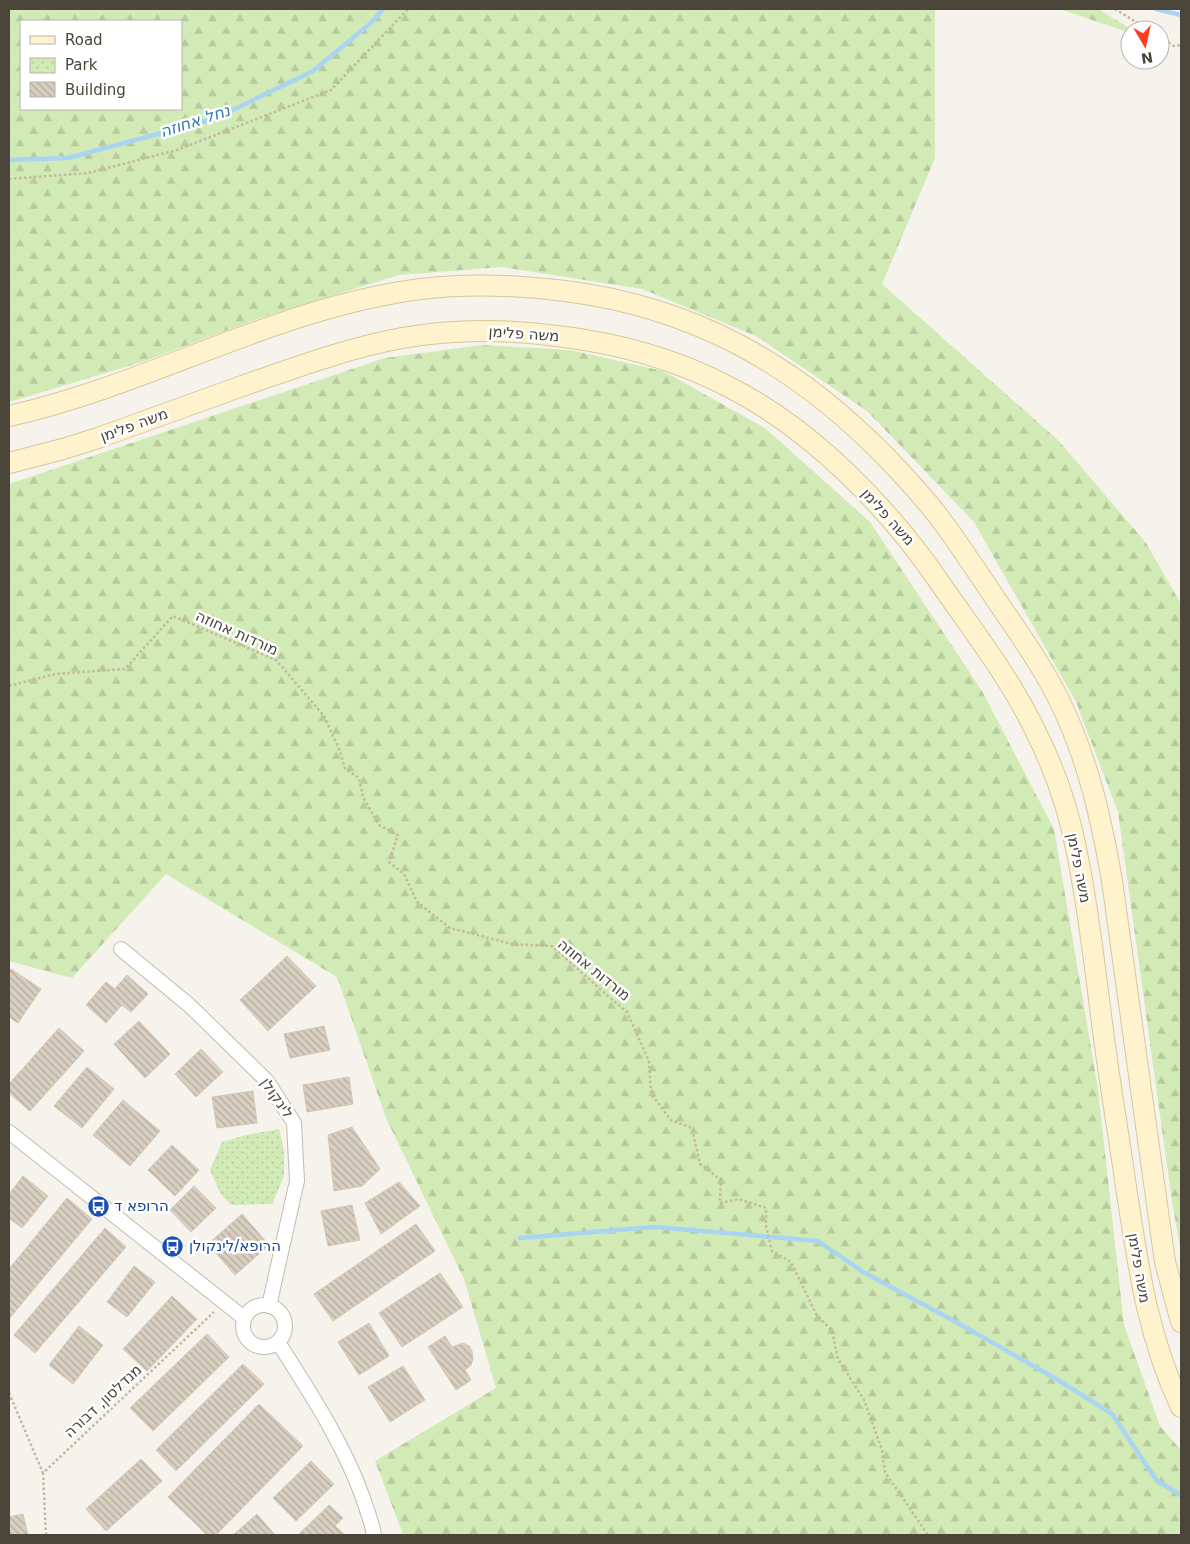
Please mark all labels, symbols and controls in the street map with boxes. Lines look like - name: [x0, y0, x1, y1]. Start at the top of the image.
- legend: [20, 20, 182, 110]
- north arrow: [1120, 20, 1170, 70]
- text: Road: [65, 31, 103, 49]
- text: N: [1140, 49, 1154, 67]
- text: Park: [65, 56, 98, 74]
- text: Building: [65, 81, 126, 99]
- water label: נחל אחוזה: [158, 101, 233, 141]
- street label: משה פלימן: [488, 323, 560, 345]
- street label: משה פלימן: [98, 404, 170, 446]
- street label: משה פלימן: [858, 485, 918, 549]
- street label: מורדות אחוזה: [193, 607, 281, 659]
- street label: משה פלימן: [1063, 831, 1095, 905]
- street label: מורדות אחוזה: [554, 935, 634, 1005]
- street label: לינקולן: [257, 1074, 297, 1122]
- bus stop icon: הרופא ד: [86, 1194, 110, 1218]
- place label: הרופא ד: [114, 1197, 169, 1215]
- street label: משה פלימן: [1124, 1232, 1154, 1304]
- bus stop icon: הרופא/לינקולן: [161, 1234, 185, 1258]
- place label: הרופא/לינקולן: [189, 1237, 281, 1255]
- street label: מנדלסון, דבורה: [60, 1360, 146, 1442]

